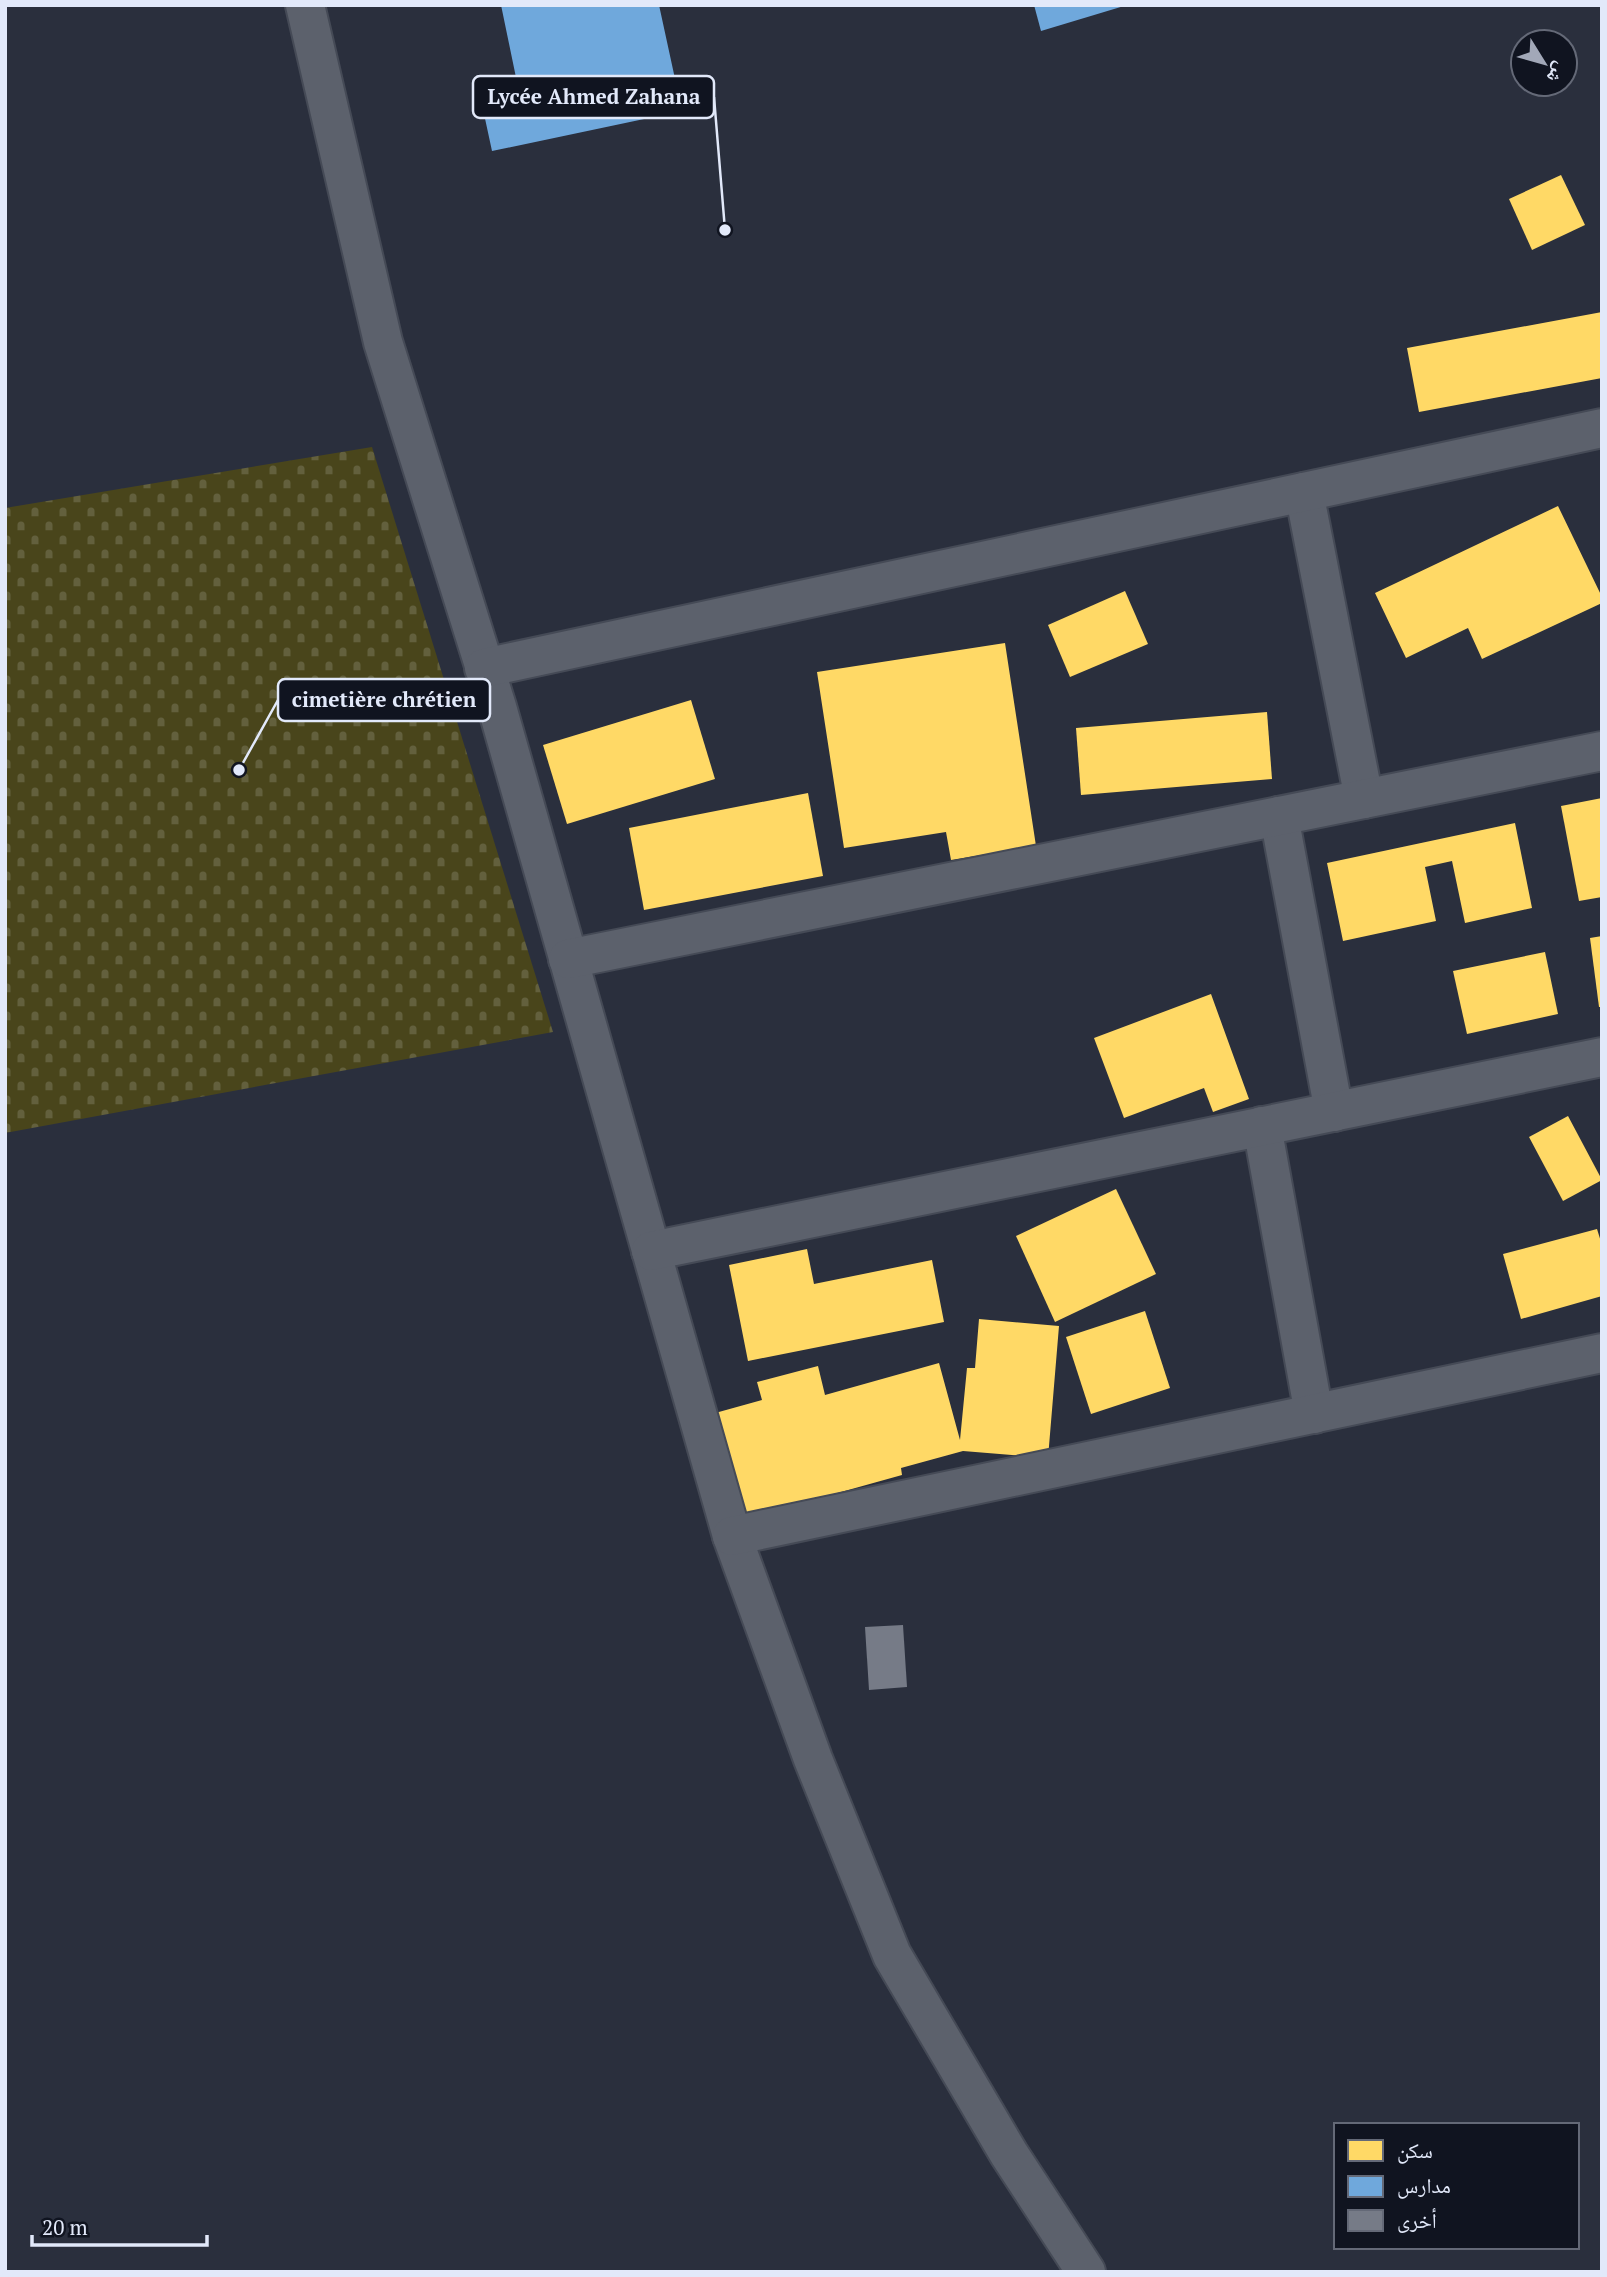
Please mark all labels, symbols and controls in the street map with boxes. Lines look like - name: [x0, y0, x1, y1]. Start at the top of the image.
- north arrow: [1509, 28, 1579, 98]
- text: ش: [1542, 58, 1574, 89]
- callout: Lycée Ahmed Zahana: [473, 76, 714, 118]
- text: Lycée Ahmed Zahana: [488, 82, 701, 110]
- callout: cimetière chrétien: [278, 679, 490, 721]
- text: cimetière chrétien: [292, 685, 477, 713]
- legend: [1334, 2123, 1579, 2249]
- text: سكن: [1397, 2136, 1433, 2164]
- text: مدارس: [1397, 2171, 1451, 2199]
- scale bar: [32, 2204, 206, 2248]
- text: أخرى: [1397, 2206, 1437, 2234]
- text: 20 m: [42, 2213, 88, 2241]

